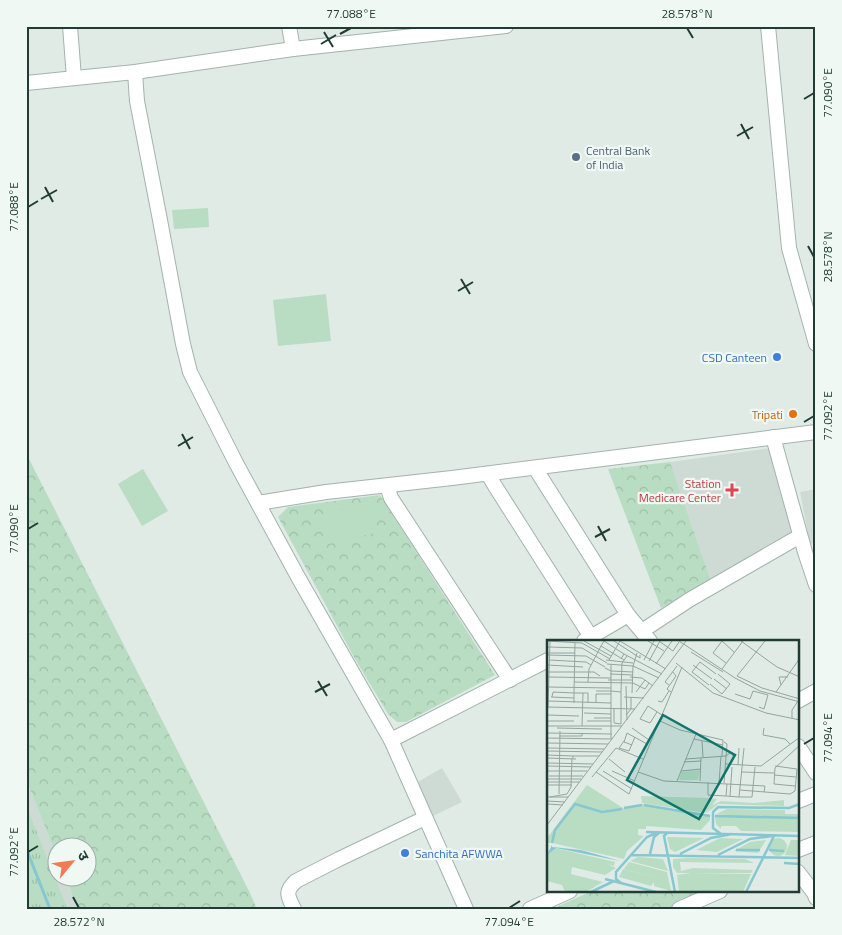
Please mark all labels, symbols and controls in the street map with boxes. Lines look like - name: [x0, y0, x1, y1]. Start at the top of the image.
- text: 77.088°E: [326, 4, 376, 23]
- text: 28.578°N: [661, 4, 713, 23]
- text: 77.090°E: [818, 68, 837, 118]
- place label: Central Bank of India: [586, 141, 651, 174]
- marker: Central Bank of India: [570, 151, 582, 163]
- text: 77.088°E: [4, 182, 23, 232]
- text: 28.578°N: [818, 231, 837, 283]
- place label: CSD Canteen: [702, 348, 767, 367]
- marker: CSD Canteen: [771, 351, 783, 363]
- text: 77.092°E: [818, 391, 837, 441]
- place label: Tripati: [752, 405, 783, 424]
- marker: Tripati: [787, 408, 799, 420]
- place label: Station Medicare Center: [639, 474, 721, 507]
- marker: Station Medicare Center: [725, 483, 739, 497]
- text: 77.090°E: [4, 504, 23, 554]
- inset map: [547, 640, 800, 892]
- text: 77.094°E: [818, 713, 837, 763]
- text: 77.092°E: [4, 827, 23, 877]
- north arrow: [48, 838, 98, 888]
- place label: Sanchita AFWWA: [415, 844, 503, 863]
- text: उ: [73, 847, 95, 865]
- marker: Sanchita AFWWA: [399, 847, 411, 859]
- text: 28.572°N: [53, 912, 105, 931]
- text: 77.094°E: [484, 912, 534, 931]

